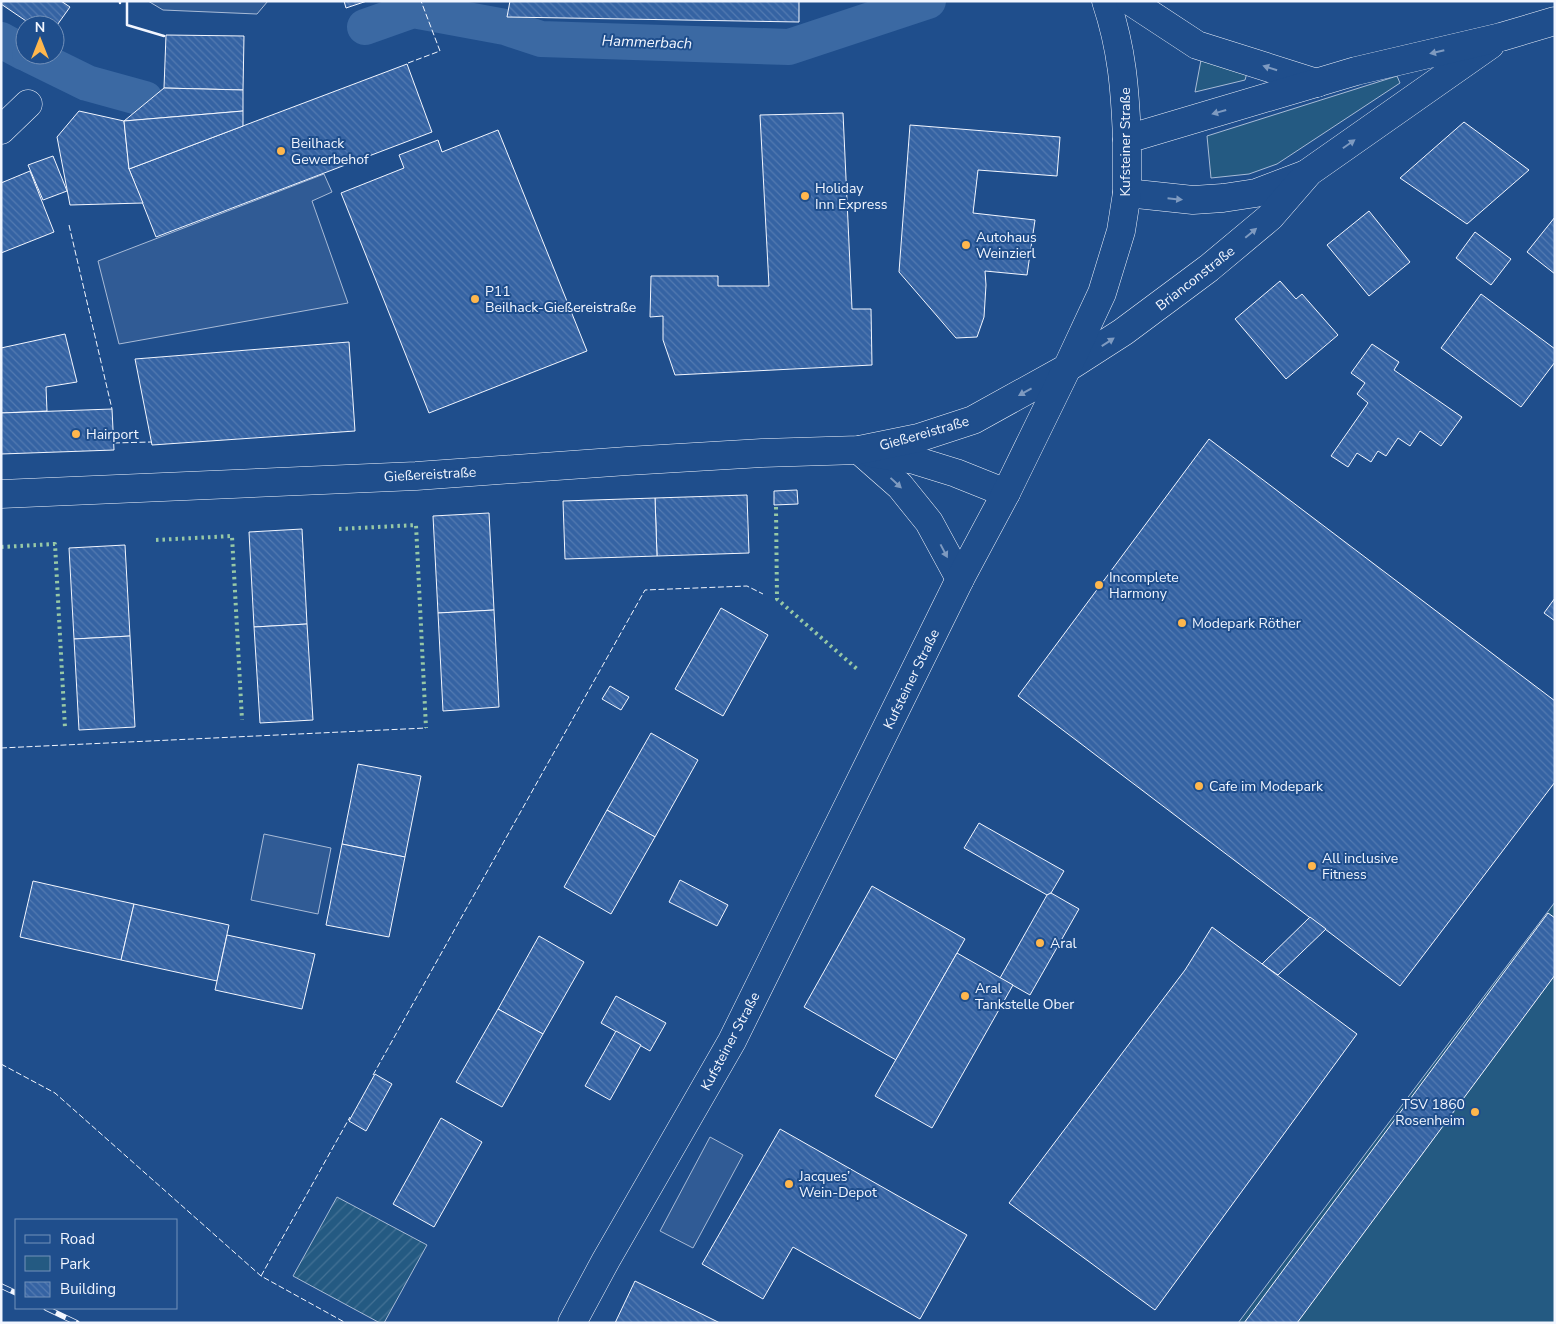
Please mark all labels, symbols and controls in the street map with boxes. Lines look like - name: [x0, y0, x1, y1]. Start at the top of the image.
- north arrow: [15, 15, 65, 65]
- text: N: [35, 18, 45, 37]
- water label: Hammerbach: [601, 30, 693, 54]
- one-way arrow: [1429, 48, 1444, 56]
- one-way arrow: [1262, 64, 1277, 72]
- street label: Kufsteiner Straße: [1116, 87, 1135, 197]
- one-way arrow: [1212, 108, 1227, 116]
- place label: Beilhack Gewerbehof: [291, 134, 369, 169]
- one-way arrow: [1342, 139, 1356, 149]
- marker: Beilhack Gewerbehof: [275, 145, 287, 157]
- place label: Holiday Inn Express: [815, 179, 888, 214]
- marker: Holiday Inn Express: [799, 190, 811, 202]
- one-way arrow: [1167, 195, 1183, 203]
- one-way arrow: [1245, 227, 1258, 238]
- place label: Autohaus Weinzierl: [976, 228, 1037, 263]
- marker: Autohaus Weinzierl: [960, 239, 972, 251]
- street label: Brianconstraße: [1152, 242, 1239, 315]
- place label: P11 Beilhack-Gießereistraße: [485, 282, 636, 317]
- marker: P11 Beilhack-Gießereistraße: [469, 293, 481, 305]
- one-way arrow: [1102, 337, 1115, 346]
- one-way arrow: [1018, 387, 1031, 396]
- street label: Gießereistraße: [877, 412, 971, 455]
- place label: Hairport: [86, 425, 139, 444]
- marker: Hairport: [70, 428, 82, 440]
- street label: Gießereistraße: [383, 463, 477, 486]
- one-way arrow: [889, 477, 901, 489]
- one-way arrow: [940, 544, 949, 557]
- place label: Incomplete Harmony: [1109, 568, 1179, 603]
- marker: Incomplete Harmony: [1093, 579, 1105, 591]
- place label: Modepark Röther: [1192, 614, 1301, 633]
- marker: Modepark Röther: [1176, 617, 1188, 629]
- street label: Kufsteiner Straße: [879, 626, 944, 732]
- place label: Cafe im Modepark: [1209, 777, 1324, 796]
- marker: Cafe im Modepark: [1193, 780, 1205, 792]
- place label: All inclusive Fitness: [1322, 849, 1398, 884]
- marker: All inclusive Fitness: [1306, 860, 1318, 872]
- place label: Aral: [1050, 934, 1078, 953]
- marker: Aral: [1034, 937, 1046, 949]
- place label: Aral Tankstelle Ober: [975, 979, 1074, 1014]
- street label: Kufsteiner Straße: [696, 989, 764, 1094]
- marker: Aral Tankstelle Ober: [959, 990, 971, 1002]
- place label: TSV 1860 Rosenheim: [1395, 1095, 1465, 1130]
- marker: TSV 1860 Rosenheim: [1469, 1106, 1481, 1118]
- place label: Jacques’ Wein-Depot: [798, 1167, 877, 1202]
- marker: Jacques’ Wein-Depot: [783, 1178, 795, 1190]
- legend: [15, 1219, 178, 1309]
- text: Road: [60, 1229, 95, 1249]
- text: Park: [60, 1254, 90, 1274]
- text: Building: [60, 1279, 116, 1299]

